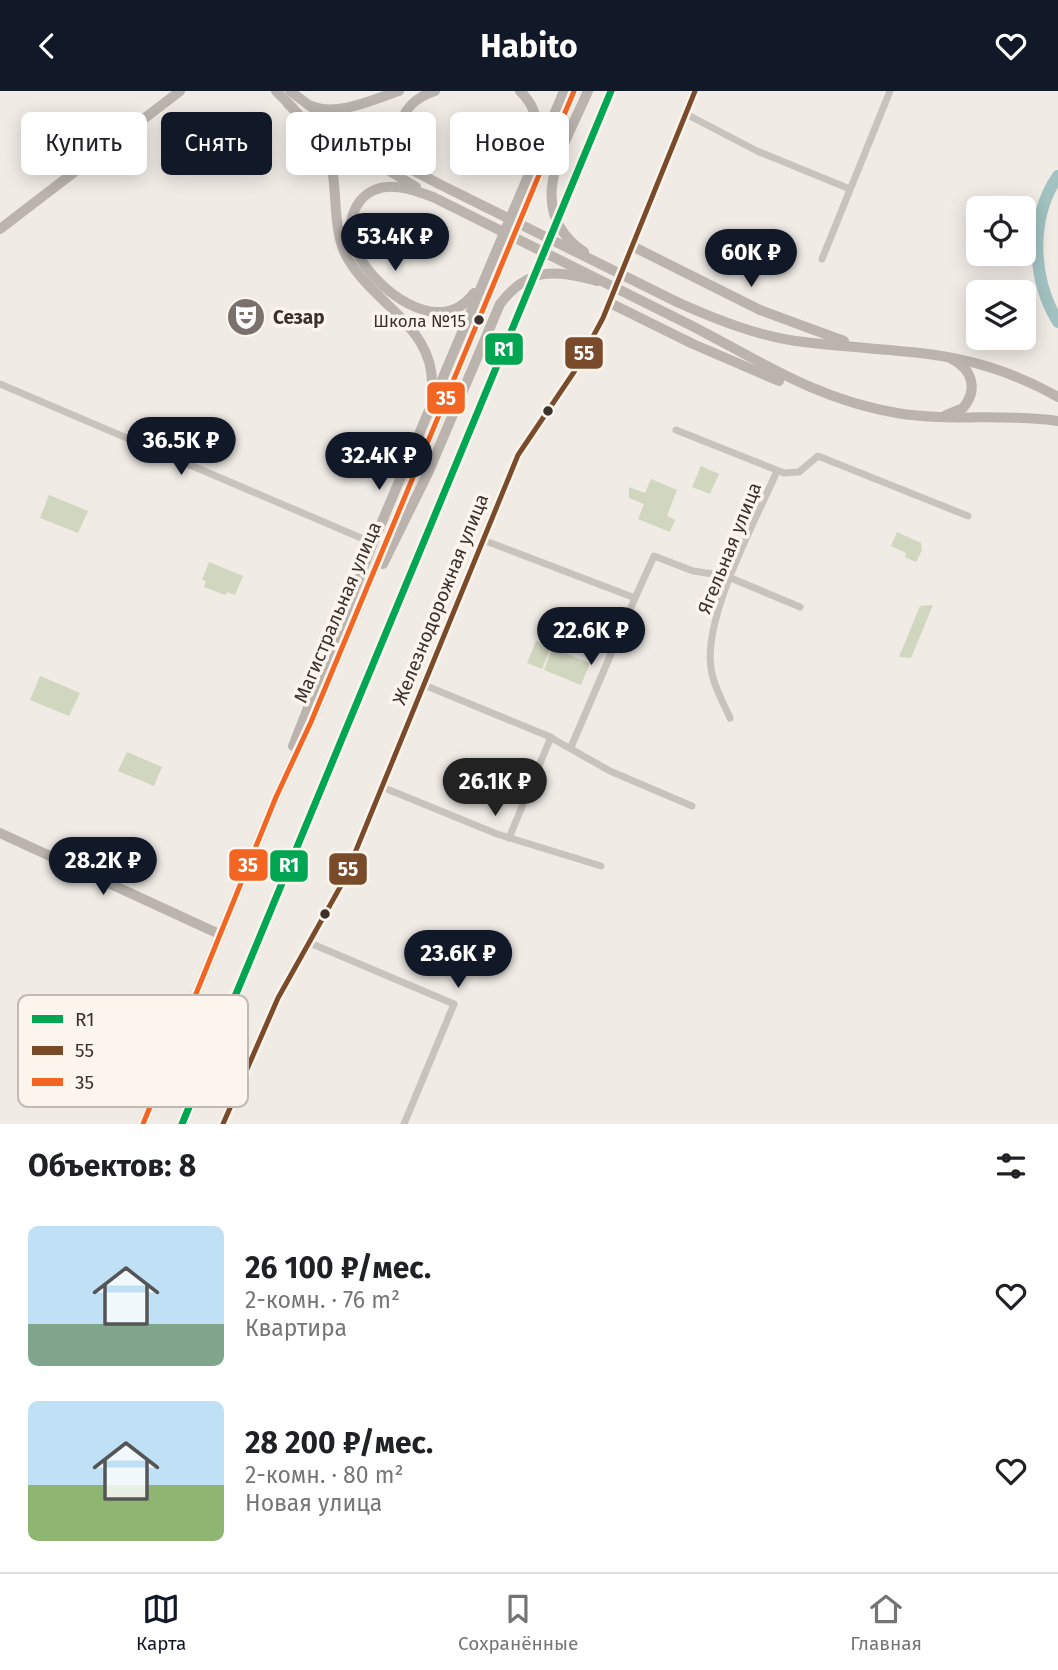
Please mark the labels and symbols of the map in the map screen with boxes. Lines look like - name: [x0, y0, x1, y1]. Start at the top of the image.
- pin: 53.4K ₽: [330, 213, 460, 273]
- pin: 60K ₽: [702, 229, 800, 289]
- theatre icon: Сезар: [225, 296, 267, 338]
- place label: Сезар: [273, 306, 325, 329]
- place label: Школа №15: [373, 311, 466, 332]
- marker: Школа №15: [472, 313, 486, 327]
- line badge: R1: [484, 332, 524, 366]
- line badge: 55: [564, 336, 604, 370]
- text: R1: [494, 338, 514, 361]
- text: 55: [574, 342, 594, 365]
- line badge: 35: [426, 381, 466, 415]
- text: 35: [435, 387, 456, 410]
- unlabelled marker: [541, 404, 555, 418]
- pin: 36.5K ₽: [116, 417, 246, 477]
- pin: 32.4K ₽: [314, 433, 444, 492]
- street label: Ягельная улица: [693, 479, 766, 617]
- street label: Железнодорожная улица: [388, 490, 493, 708]
- street label: Магистральная улица: [289, 518, 386, 706]
- pin: 22.6K ₽: [526, 607, 656, 667]
- pin: 26.1K ₽: [430, 759, 560, 818]
- pin: 28.2K ₽: [38, 837, 168, 897]
- line badge: 35: [228, 848, 269, 882]
- line badge: R1: [269, 849, 309, 883]
- line badge: 55: [328, 852, 368, 886]
- text: 35: [237, 854, 258, 877]
- text: R1: [279, 854, 299, 877]
- text: 55: [338, 858, 358, 881]
- unlabelled marker: [318, 907, 332, 921]
- pin: 23.6K ₽: [393, 930, 523, 990]
- legend: [18, 995, 248, 1107]
- text: R1: [75, 1008, 94, 1031]
- text: 55: [75, 1039, 94, 1062]
- text: 35: [75, 1071, 94, 1094]

